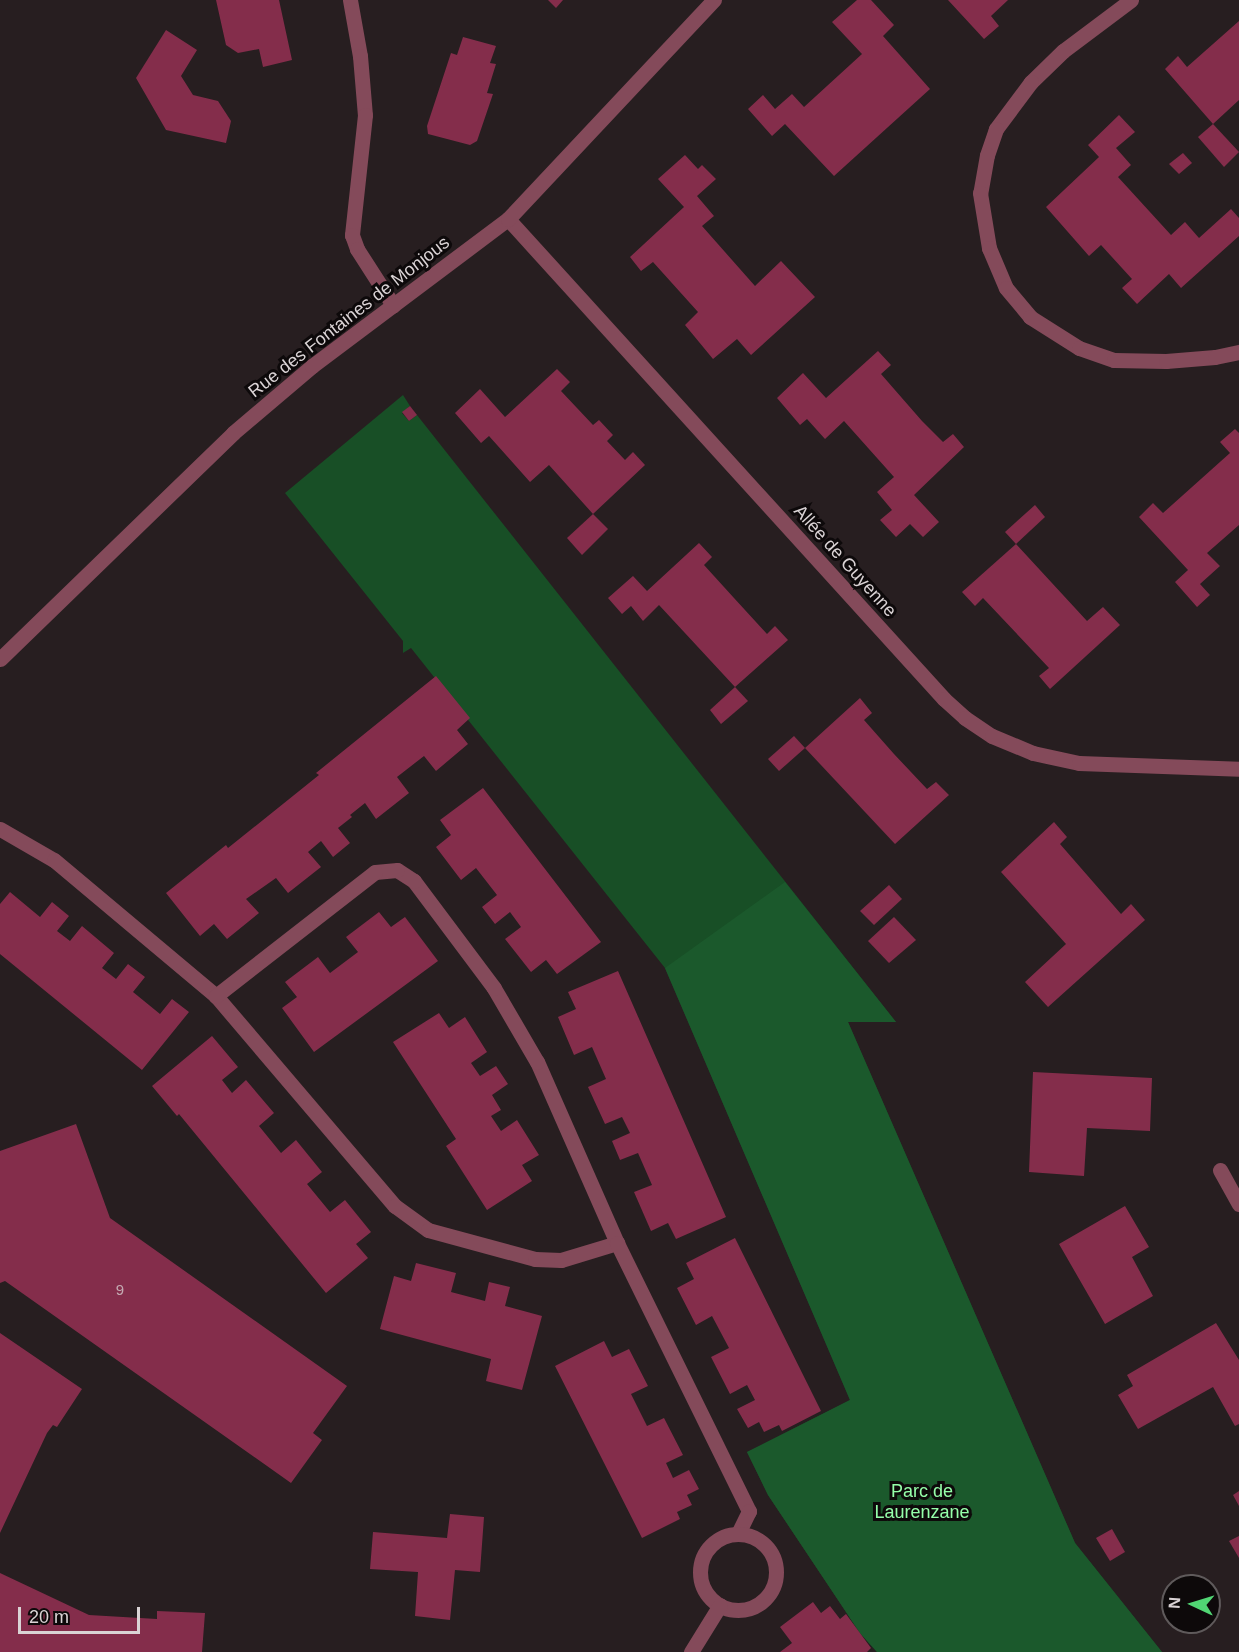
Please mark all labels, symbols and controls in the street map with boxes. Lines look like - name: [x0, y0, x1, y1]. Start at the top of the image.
- street label: Rue des Fontaines de Monjous: [244, 232, 454, 402]
- street label: Allée de Guyenne: [789, 501, 901, 621]
- house number: 9: [116, 1281, 124, 1299]
- park label: Parc de Laurenzane: [874, 1481, 970, 1524]
- north arrow: [1161, 1574, 1221, 1634]
- scale bar: [21, 1595, 142, 1633]
- text: N: [1166, 1596, 1183, 1609]
- text: 20 m: [29, 1607, 69, 1627]

